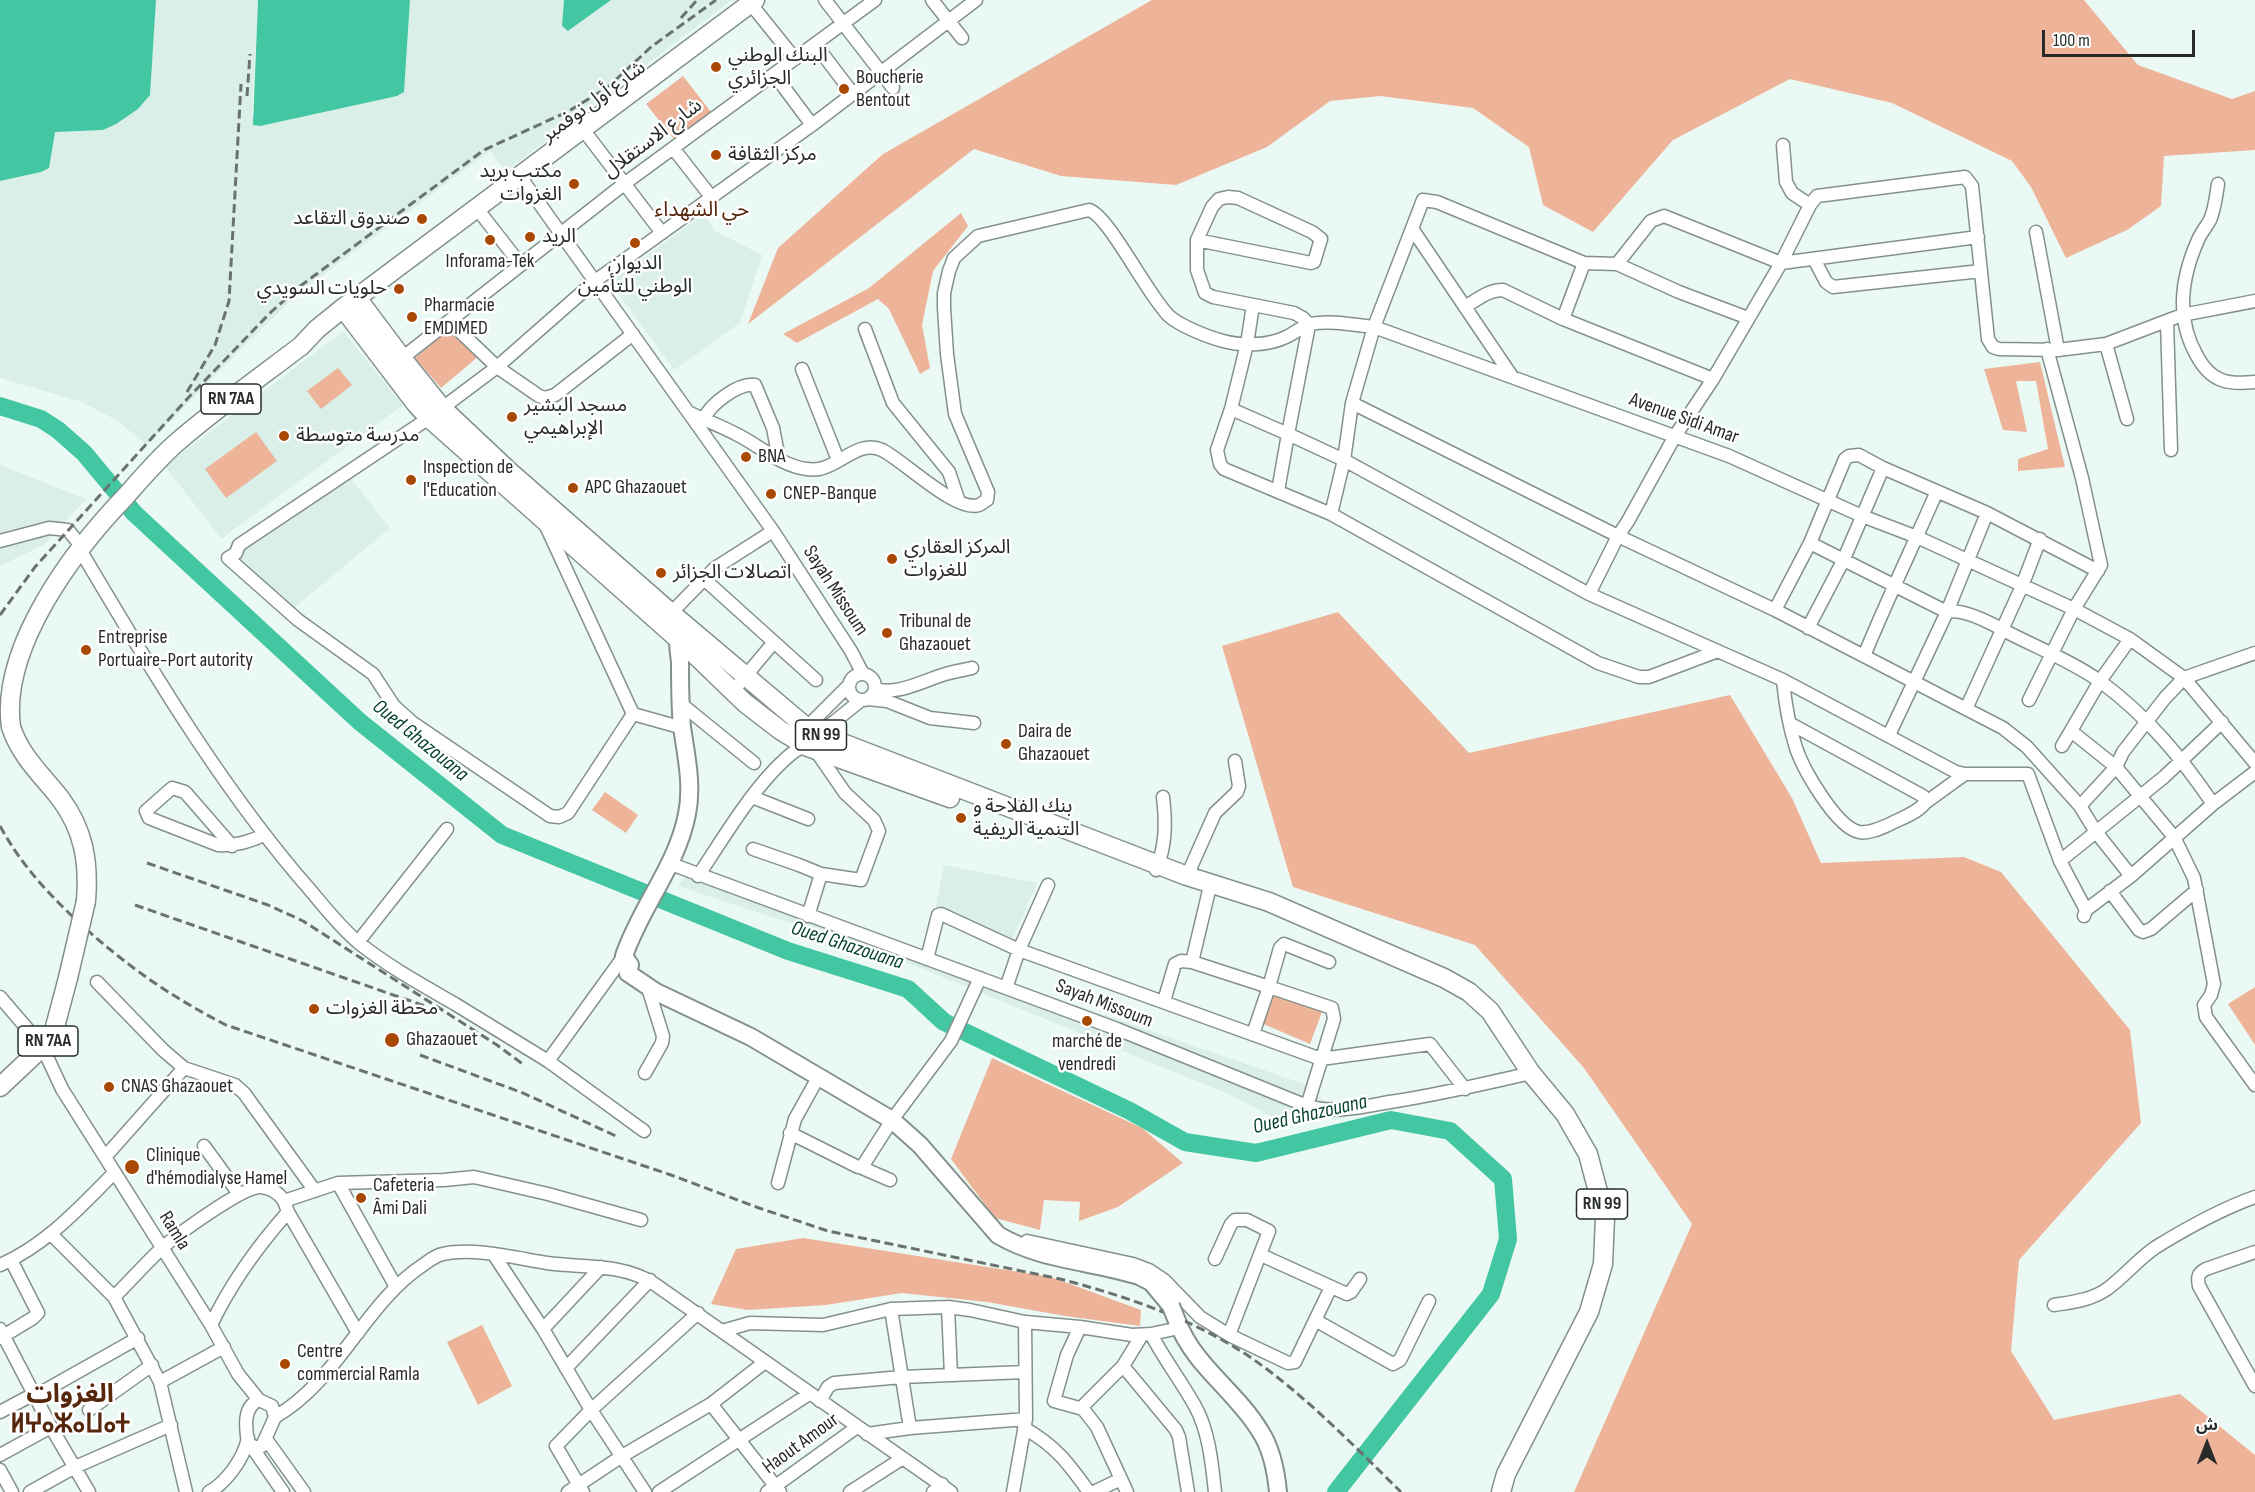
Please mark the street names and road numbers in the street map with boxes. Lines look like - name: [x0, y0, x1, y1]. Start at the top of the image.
- street label: شارع أول نوفمبر: [537, 56, 651, 148]
- street label: شارع الاستقلال: [599, 94, 707, 184]
- road number: RN 7AA: [201, 384, 261, 414]
- street label: Avenue Sidi Amar: [1626, 388, 1742, 450]
- street label: Sayah Missoum: [797, 542, 873, 640]
- road number: RN 99: [796, 720, 846, 750]
- street label: Sayah Missoum: [1052, 974, 1156, 1034]
- road number: RN 7AA: [18, 1026, 78, 1056]
- road number: RN 99: [1576, 1189, 1628, 1219]
- street label: Ramla: [153, 1207, 195, 1255]
- street label: Haout Amour: [758, 1408, 844, 1480]

